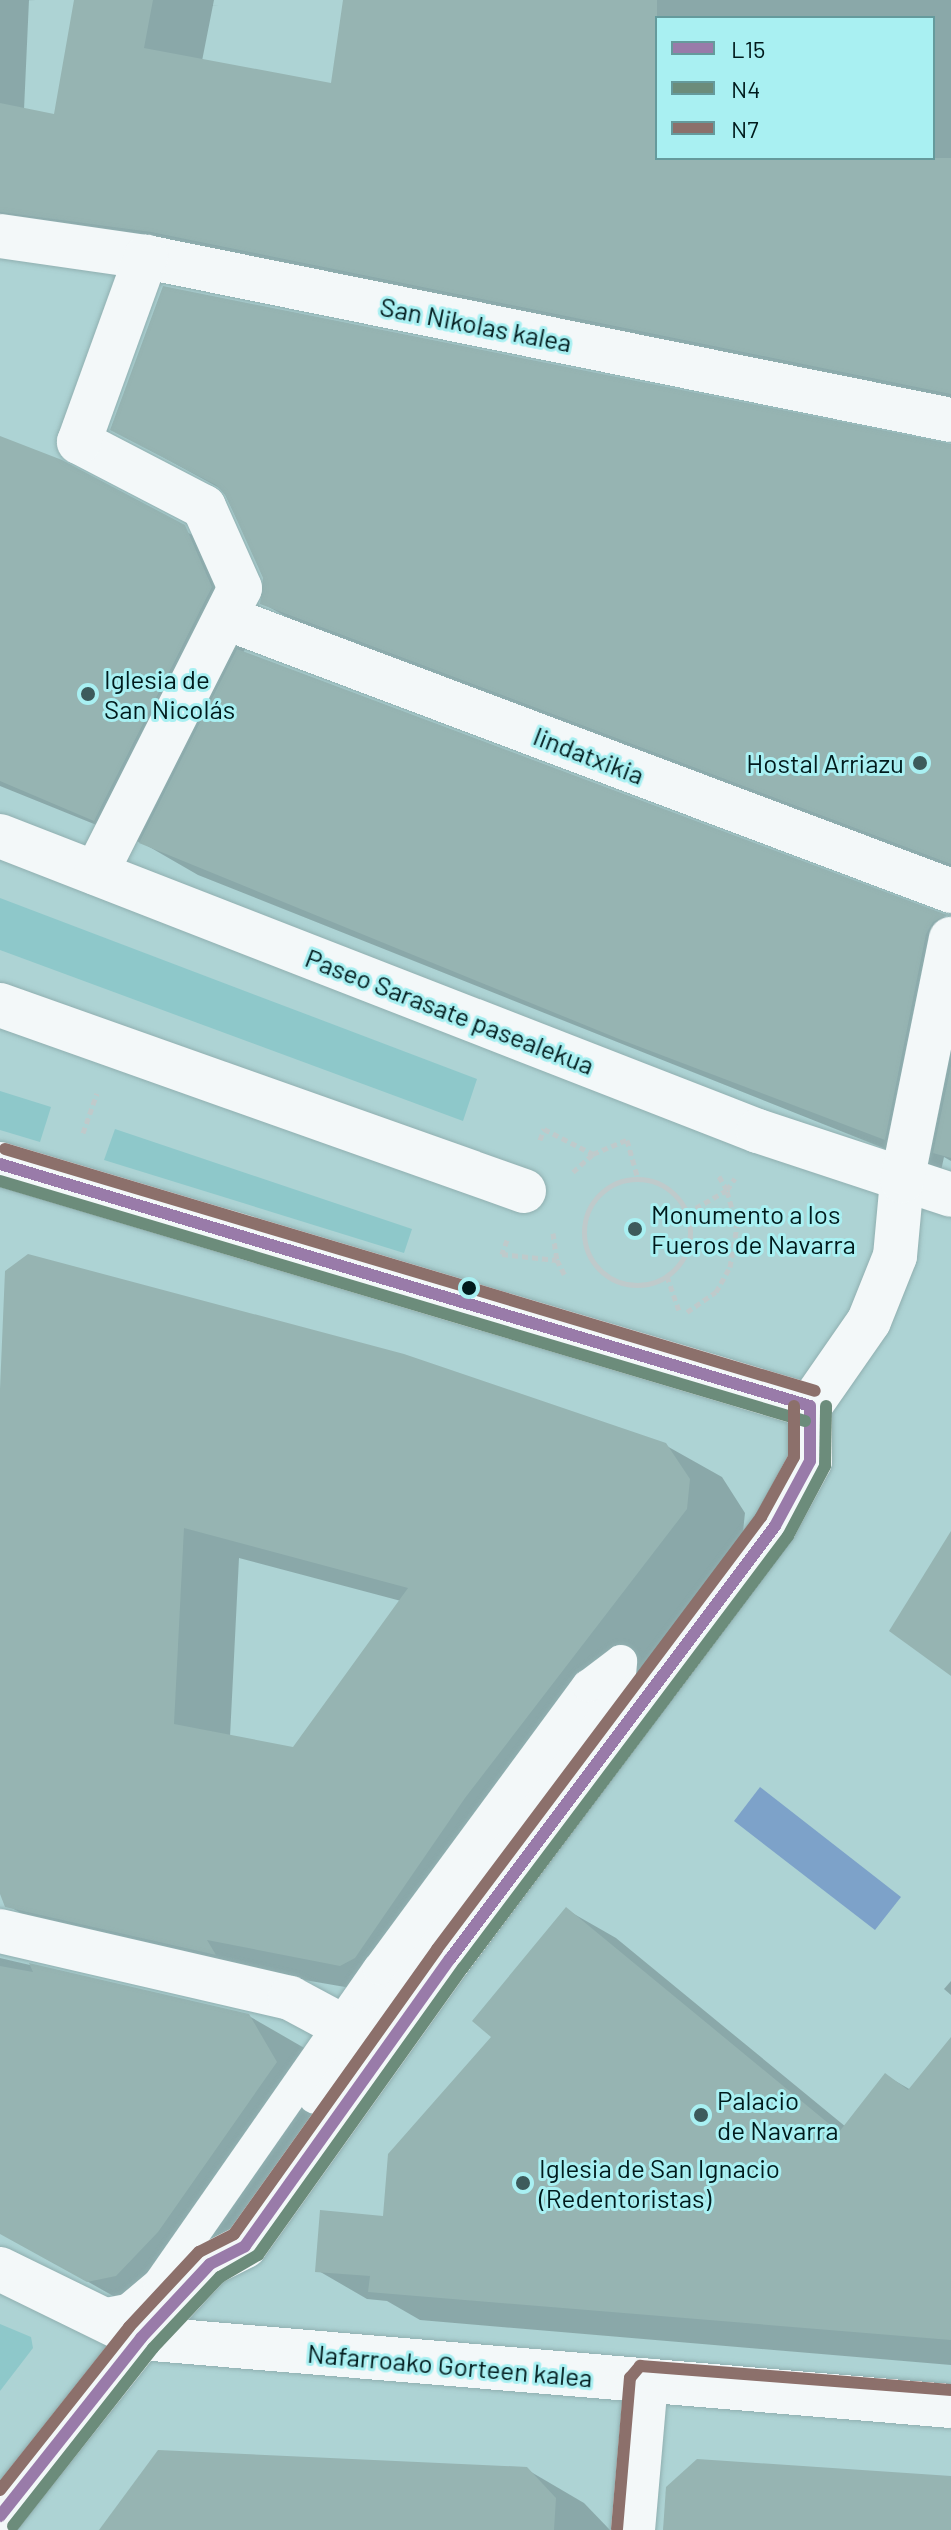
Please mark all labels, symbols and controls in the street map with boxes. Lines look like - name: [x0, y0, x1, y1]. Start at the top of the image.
- legend: [655, 16, 935, 160]
- text: L15: [731, 34, 765, 63]
- text: N4: [731, 74, 760, 103]
- text: N7: [731, 114, 759, 143]
- street label: San Nikolas kalea: [378, 290, 574, 358]
- place label: Iglesia de San Nicolás: [104, 663, 235, 724]
- marker: Iglesia de San Nicolás: [79, 685, 97, 703]
- street label: Iindatxikia: [529, 720, 649, 790]
- place label: Hostal Arriazu: [746, 747, 904, 779]
- marker: Hostal Arriazu: [911, 754, 929, 772]
- street label: Paseo Sarasate pasealekua: [301, 942, 599, 1080]
- place label: Monumento a los Fueros de Navarra: [651, 1198, 856, 1260]
- marker: Monumento a los Fueros de Navarra: [626, 1220, 644, 1238]
- unlabelled marker: [461, 1280, 477, 1296]
- place label: Palacio de Navarra: [717, 2084, 838, 2146]
- marker: Palacio de Navarra: [692, 2106, 710, 2124]
- place label: Iglesia de San Ignacio (Redentoristas): [539, 2152, 780, 2214]
- marker: Iglesia de San Ignacio (Redentoristas): [514, 2174, 532, 2192]
- street label: Nafarroako Gorteen kalea: [306, 2337, 594, 2393]

